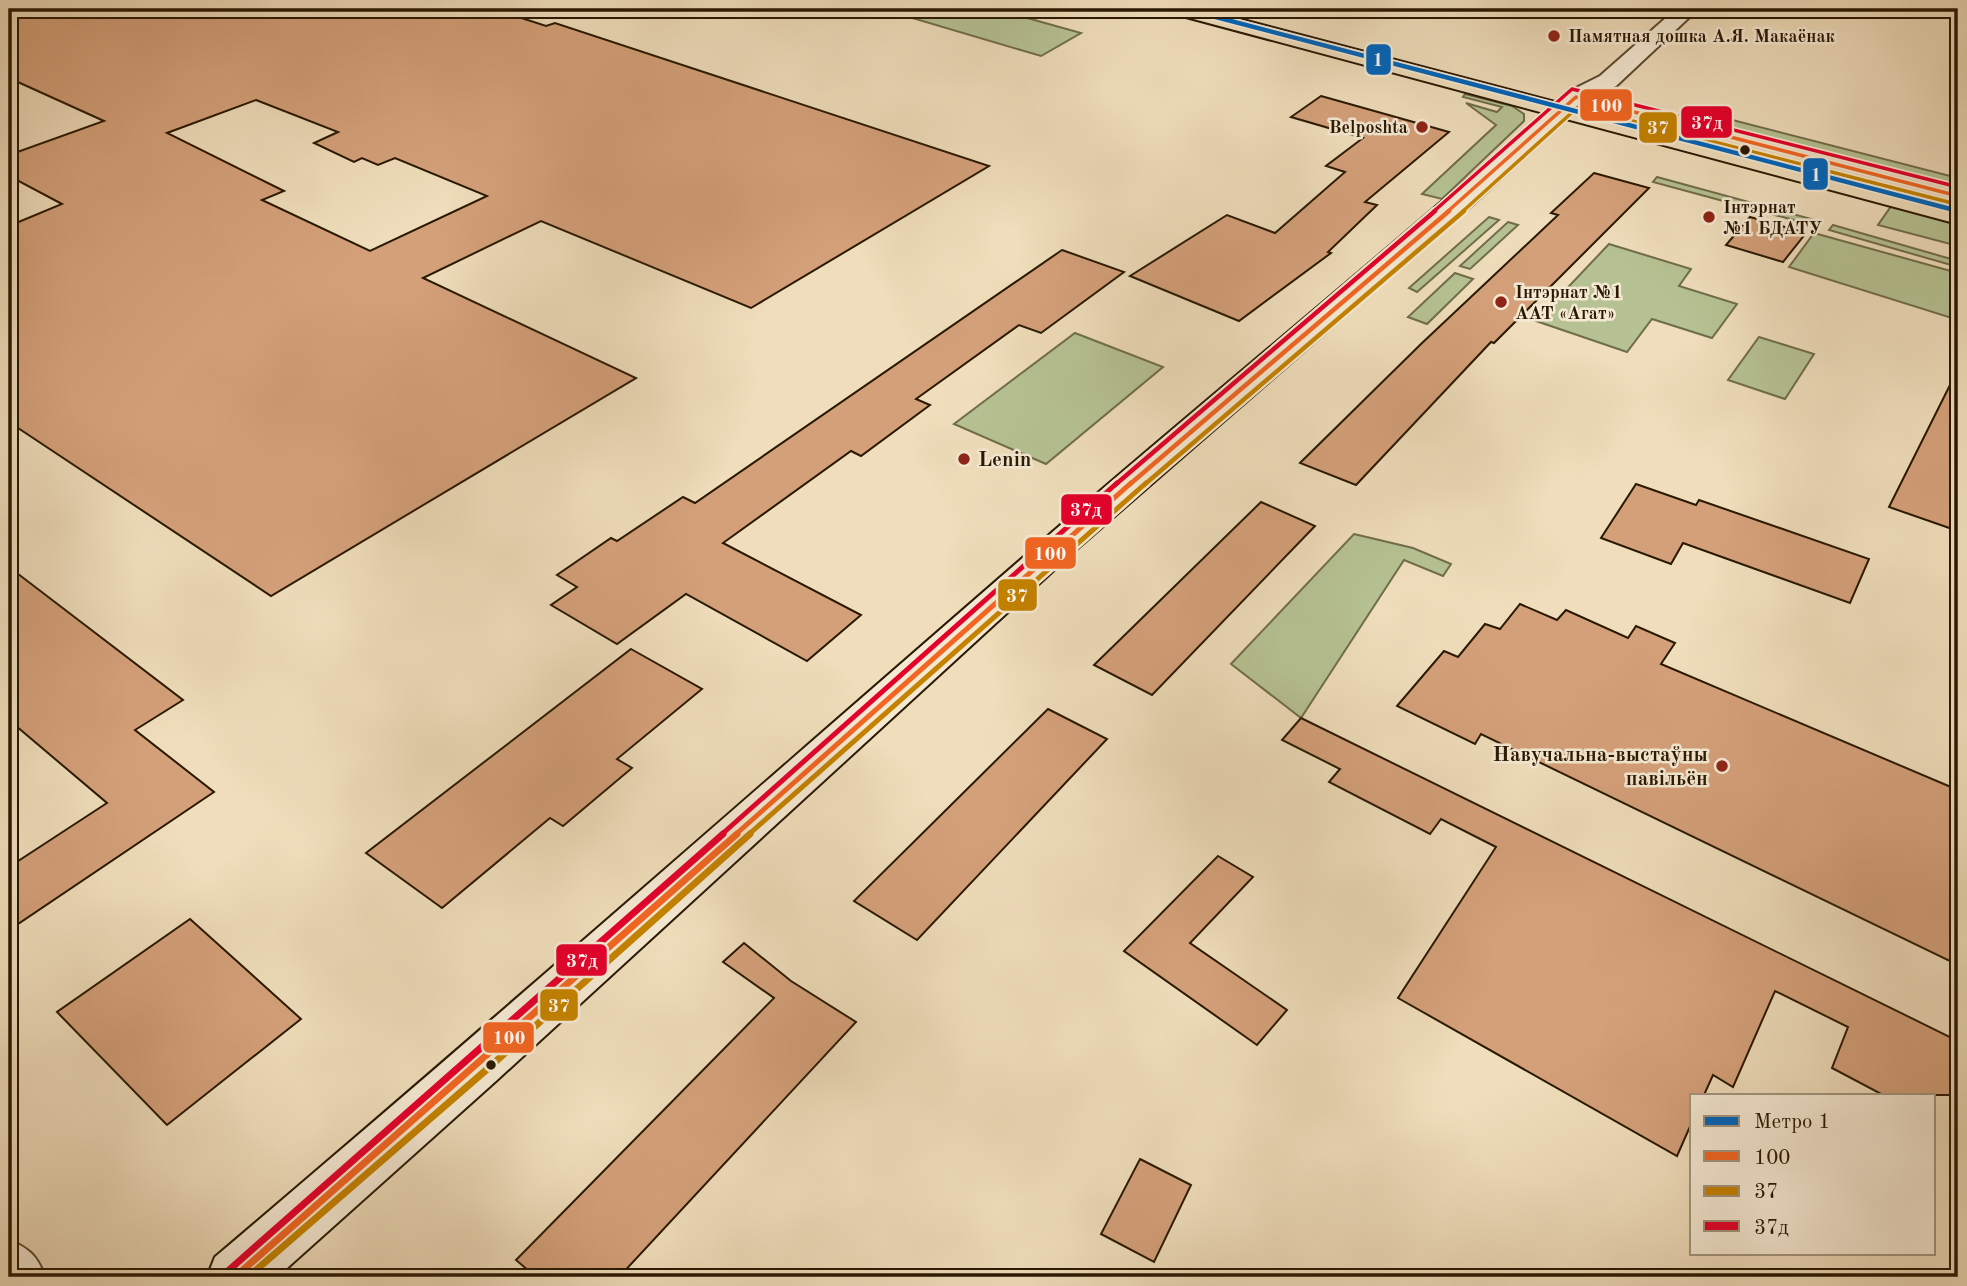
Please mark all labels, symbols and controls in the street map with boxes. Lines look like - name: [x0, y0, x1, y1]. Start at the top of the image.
- marker: Памятная дошка А.Я. Макаёнак: [1546, 28, 1562, 44]
- place label: Памятная дошка А.Я. Макаёнак: [1568, 28, 1836, 46]
- line badge: 1: [1365, 43, 1392, 76]
- text: 1: [1372, 52, 1384, 71]
- line badge: 100: [1579, 88, 1633, 122]
- text: 100: [1589, 98, 1623, 117]
- line badge: 37д: [1680, 105, 1733, 139]
- line badge: 37: [1638, 111, 1678, 144]
- text: 37д: [1691, 115, 1723, 134]
- place label: Belposhta: [1329, 119, 1408, 137]
- marker: Belposhta: [1414, 119, 1430, 135]
- text: 37: [1647, 120, 1669, 139]
- unlabelled marker: [1738, 143, 1752, 157]
- line badge: 1: [1802, 157, 1829, 191]
- text: 1: [1810, 167, 1822, 186]
- place label: Інтэрнат №1 БДАТУ: [1723, 199, 1822, 238]
- marker: Інтэрнат №1 БДАТУ: [1701, 209, 1717, 225]
- place label: Інтэрнат №1 ААТ «Агат»: [1515, 284, 1623, 323]
- marker: Інтэрнат №1 ААТ «Агат»: [1493, 294, 1509, 310]
- place label: Lenin: [978, 450, 1032, 471]
- marker: Lenin: [956, 451, 972, 467]
- line badge: 37д: [1060, 493, 1113, 526]
- text: 37д: [1070, 502, 1102, 521]
- line badge: 100: [1024, 536, 1077, 570]
- text: 100: [1033, 546, 1067, 565]
- line badge: 37: [997, 578, 1038, 612]
- text: 37: [1006, 588, 1028, 607]
- place label: Навучальна-выстаўны павільён: [1493, 745, 1708, 790]
- marker: Навучальна-выстаўны павільён: [1714, 758, 1730, 774]
- line badge: 37д: [555, 943, 608, 977]
- text: 37д: [566, 953, 598, 972]
- line badge: 37: [539, 988, 579, 1022]
- text: 37: [548, 998, 570, 1017]
- line badge: 100: [482, 1021, 535, 1054]
- text: 100: [492, 1030, 526, 1049]
- unlabelled marker: [484, 1058, 498, 1072]
- legend: [1690, 1094, 1936, 1254]
- text: Метро 1: [1754, 1112, 1831, 1133]
- text: 100: [1754, 1148, 1791, 1169]
- text: 37: [1754, 1182, 1778, 1203]
- text: 37д: [1754, 1218, 1789, 1239]

